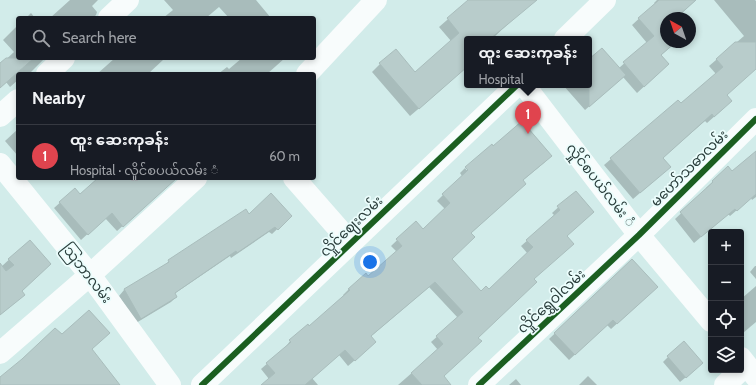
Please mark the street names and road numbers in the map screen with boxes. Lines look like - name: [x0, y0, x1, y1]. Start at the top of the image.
- street label: မဟော်သဓာလမ်း: [646, 125, 731, 210]
- street label: လှိုင်စပယ်လမ်း ံ: [560, 139, 640, 232]
- street label: လှိုင်ဈေးလမ်း: [315, 191, 388, 263]
- street label: သြဘာလမ်း: [56, 239, 117, 308]
- street label: လှိုင်ရွှေဝါလမ်း: [513, 264, 591, 339]

